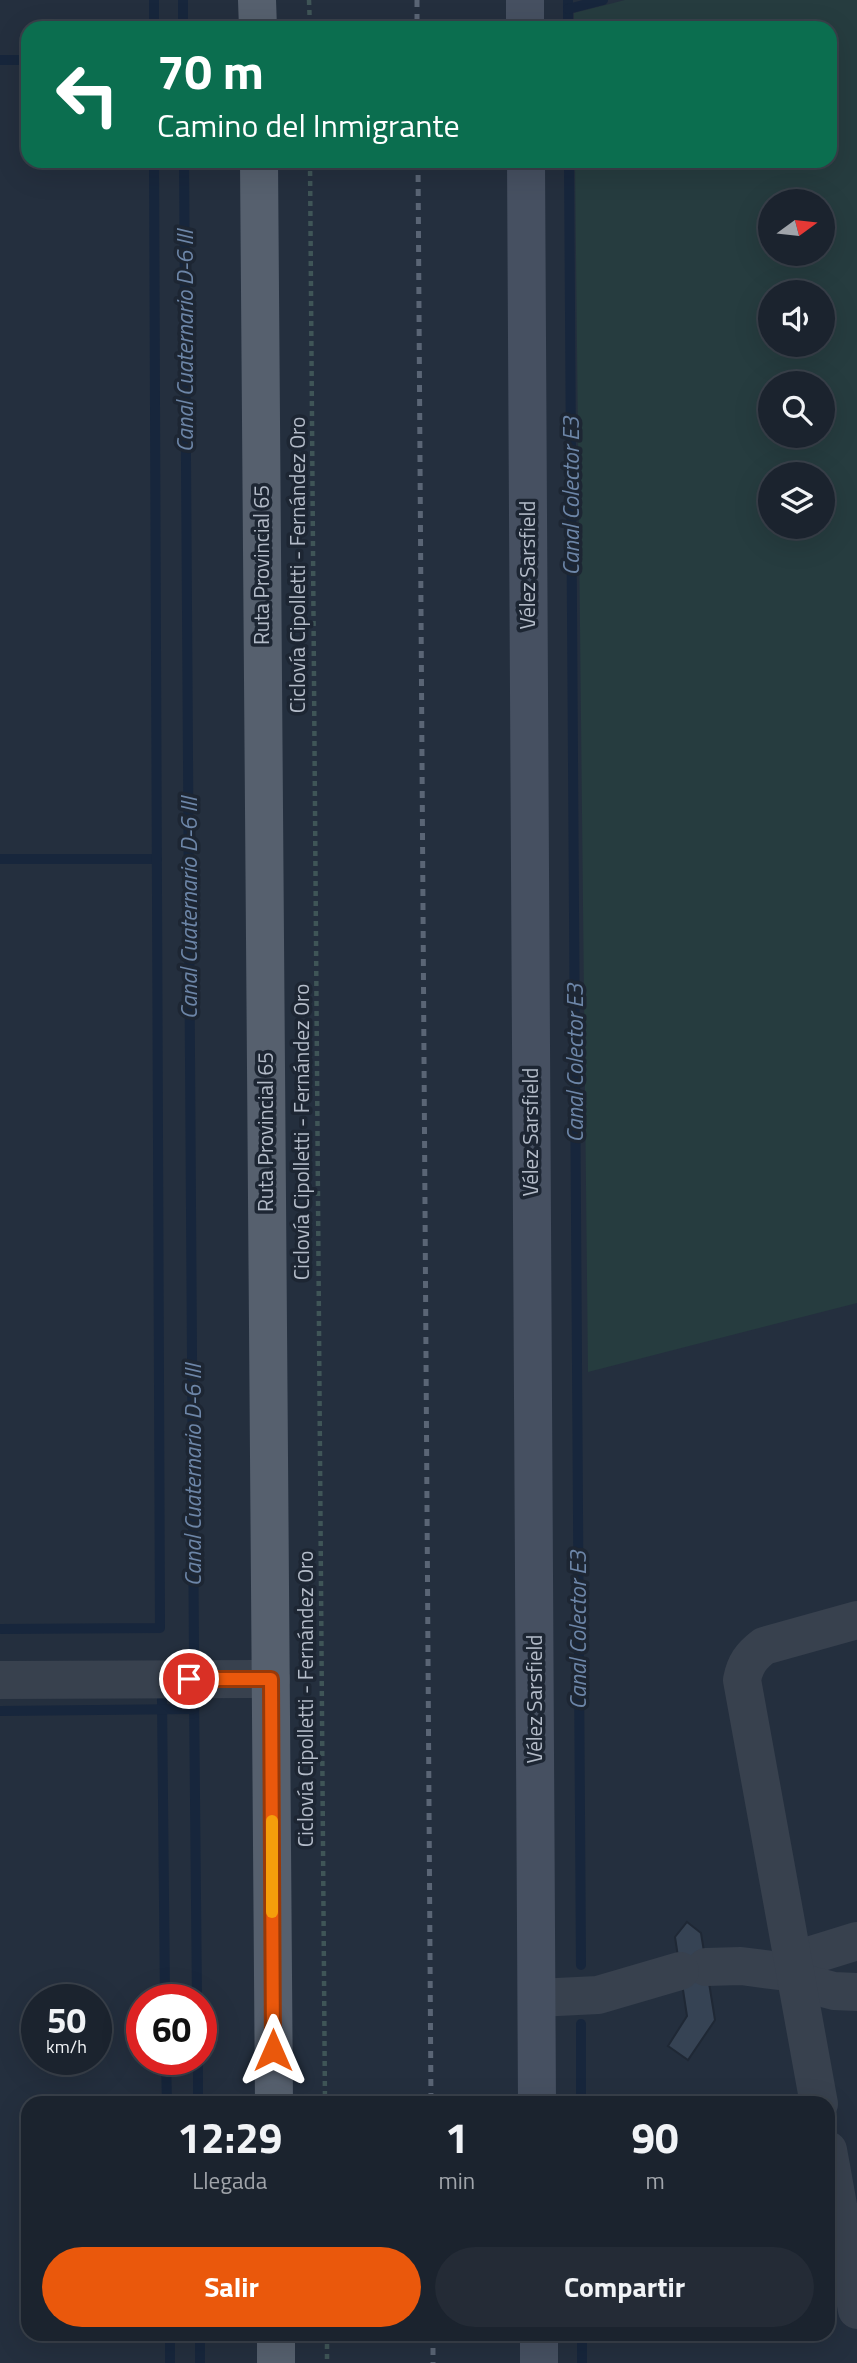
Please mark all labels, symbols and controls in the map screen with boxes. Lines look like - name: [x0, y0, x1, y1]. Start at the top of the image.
- text: 70 m: [157, 33, 264, 108]
- icon: left: [42, 49, 133, 140]
- text: Camino del Inmigrante: [157, 101, 460, 149]
- north arrow: [758, 189, 835, 266]
- map controls: [758, 189, 835, 539]
- water label: Canal Cuaternario D-6 III: [167, 227, 202, 452]
- button: sound: [758, 280, 835, 357]
- button: search: [758, 371, 835, 448]
- water label: Canal Colector E3: [553, 415, 588, 575]
- street label: Ciclovía Cipolletti - Fernández Oro: [281, 417, 313, 713]
- button: layers: [758, 462, 835, 539]
- street label: Ruta Provincial 65: [245, 485, 277, 645]
- street label: Vélez Sarsfield: [511, 501, 543, 629]
- water label: Canal Cuaternario D-6 III: [171, 794, 206, 1019]
- water label: Canal Colector E3: [557, 982, 592, 1142]
- street label: Ciclovía Cipolletti - Fernández Oro: [285, 984, 317, 1280]
- street label: Ruta Provincial 65: [249, 1052, 281, 1212]
- street label: Vélez Sarsfield: [514, 1068, 546, 1196]
- water label: Canal Cuaternario D-6 III: [175, 1361, 210, 1586]
- water label: Canal Colector E3: [560, 1549, 595, 1709]
- street label: Ciclovía Cipolletti - Fernández Oro: [289, 1551, 321, 1847]
- street label: Vélez Sarsfield: [518, 1635, 550, 1763]
- pin: [159, 1649, 219, 1709]
- icon: arrive: [170, 1660, 208, 1698]
- speed limit sign: 60: [126, 1984, 217, 2075]
- text: 50: [47, 1993, 86, 2047]
- position arrow: [236, 2013, 310, 2087]
- text: km/h: [46, 2033, 87, 2060]
- text: 12:29: [177, 2105, 282, 2169]
- text: 1: [445, 2105, 469, 2169]
- text: 90: [632, 2105, 679, 2169]
- text: Llegada: [192, 2163, 267, 2198]
- text: min: [439, 2163, 475, 2198]
- text: m: [645, 2163, 665, 2198]
- button: Salir: [42, 2247, 421, 2327]
- button: Compartir: [435, 2247, 814, 2327]

